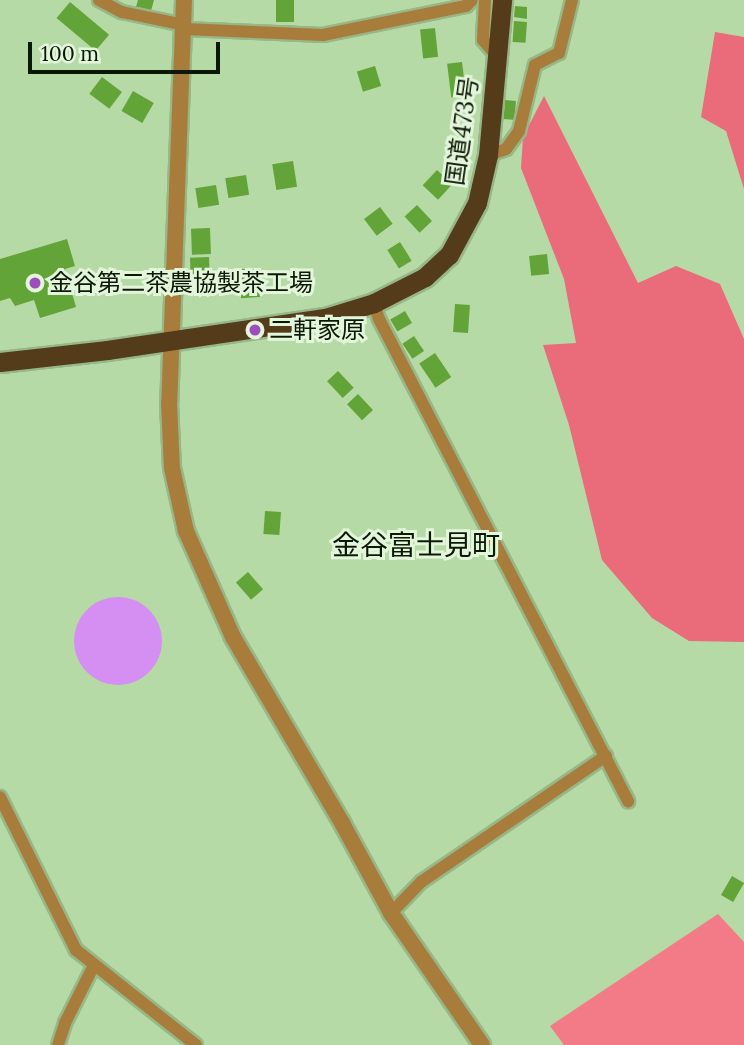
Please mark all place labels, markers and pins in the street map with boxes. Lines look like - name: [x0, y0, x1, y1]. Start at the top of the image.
- place label: 金谷第二茶農協製茶工場: [49, 269, 313, 297]
- marker: 金谷第二茶農協製茶工場: [27, 275, 43, 291]
- place label: 二軒家原: [269, 316, 365, 344]
- marker: 二軒家原: [247, 322, 263, 338]

